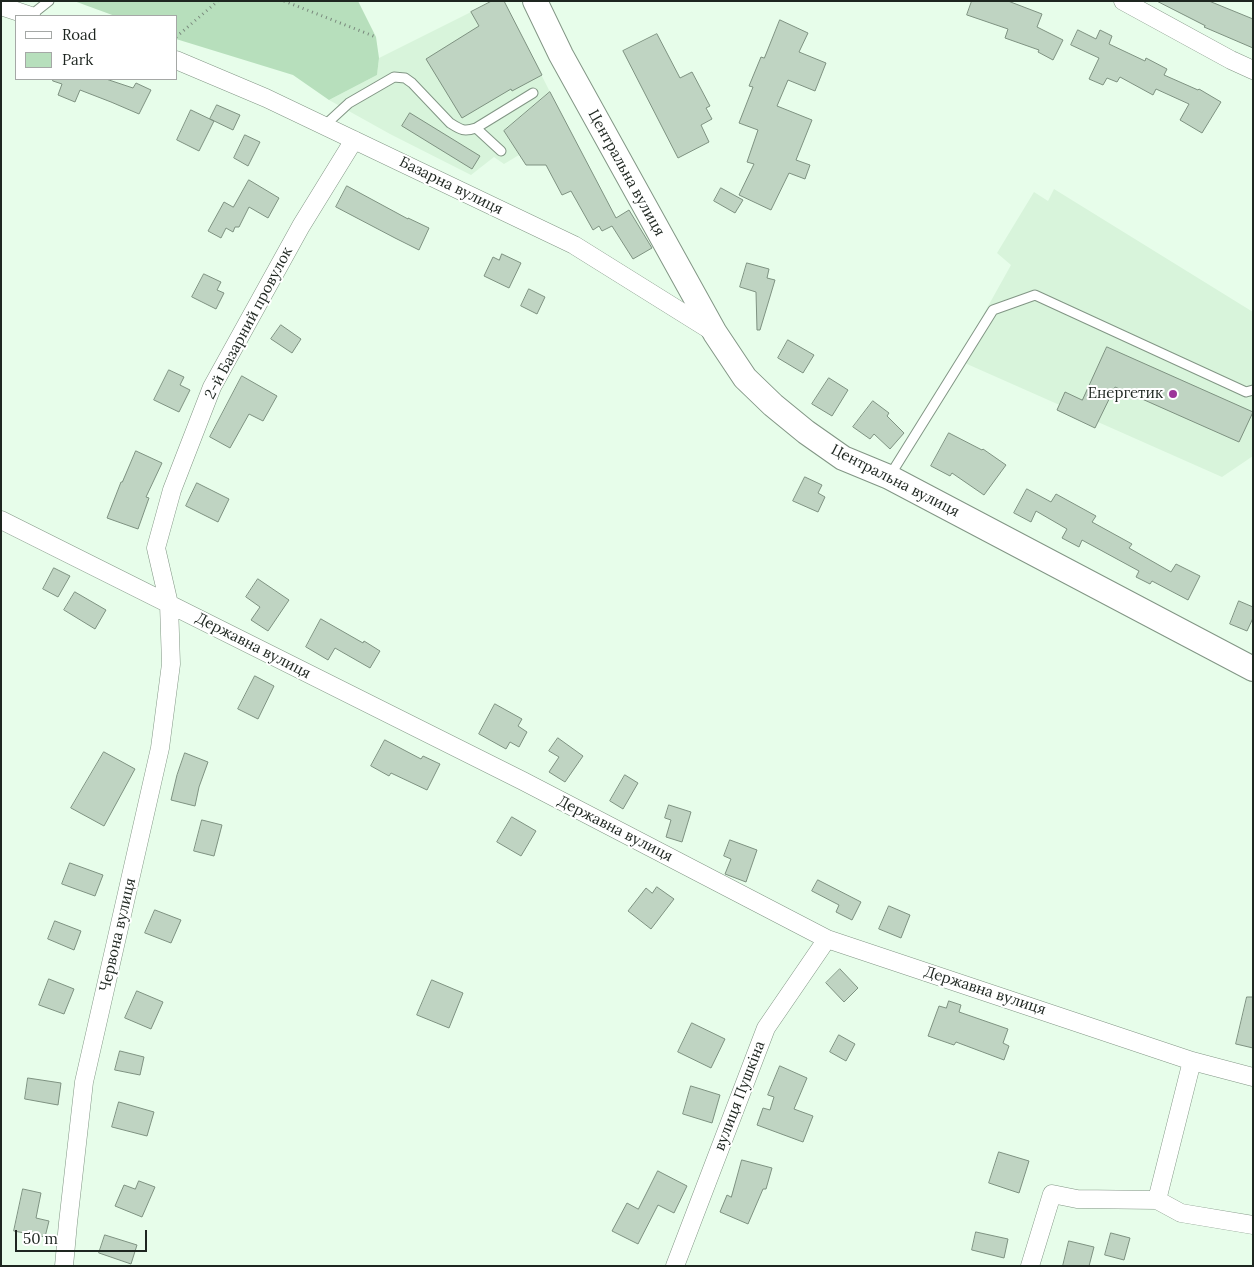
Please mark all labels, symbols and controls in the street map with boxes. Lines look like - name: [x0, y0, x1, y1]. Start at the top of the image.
- legend: [15, 15, 178, 80]
- text: Road: [62, 25, 97, 44]
- text: Park: [62, 50, 93, 69]
- street label: Центральна вулиця: [584, 107, 668, 239]
- street label: Базарна вулиця: [396, 153, 506, 219]
- street label: 2-й Базарний провулок: [201, 244, 297, 402]
- place label: Енергетик: [1088, 385, 1163, 403]
- marker: Енергетик: [1167, 388, 1179, 400]
- street label: Центральна вулиця: [828, 441, 962, 521]
- street label: Державна вулиця: [192, 609, 314, 683]
- street label: Державна вулиця: [554, 792, 676, 866]
- street label: Червона вулиця: [96, 876, 140, 994]
- street label: Державна вулиця: [922, 963, 1048, 1019]
- street label: вулиця Пушкіна: [711, 1039, 769, 1153]
- scale bar: [18, 1220, 150, 1252]
- text: 50 m: [23, 1229, 58, 1248]

